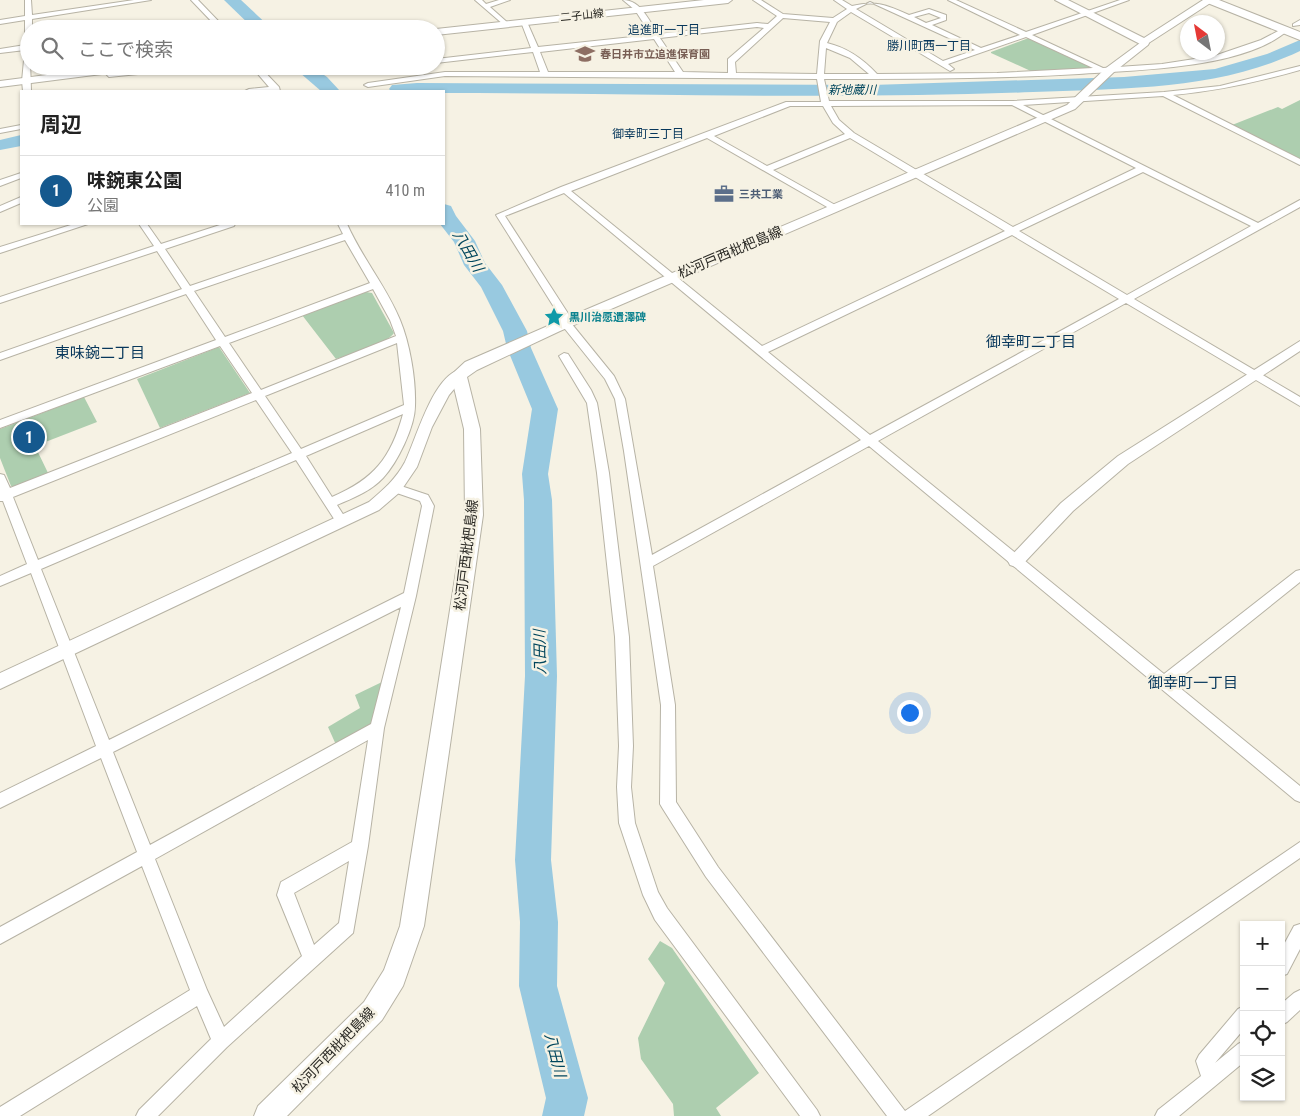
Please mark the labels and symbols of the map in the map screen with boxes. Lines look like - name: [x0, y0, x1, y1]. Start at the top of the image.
- street label: 二子山線: [559, 7, 605, 24]
- north arrow: [1180, 15, 1225, 60]
- district label: 追進町一丁目: [628, 23, 700, 37]
- district label: 勝川町西一丁目: [887, 39, 971, 53]
- school or university icon: 春日井市立追進保育園: [574, 43, 596, 65]
- place label: 春日井市立追進保育園: [600, 48, 710, 61]
- water label: 新地蔵川: [828, 83, 878, 97]
- district label: 御幸町三丁目: [612, 127, 684, 141]
- office icon: 三共工業: [713, 183, 735, 205]
- place label: 三共工業: [739, 188, 783, 201]
- street label: 松河戸西枇杷島線: [675, 223, 785, 281]
- water label: 八田川: [449, 227, 488, 277]
- place icon: 黒川治愿遺澤碑: [543, 306, 565, 328]
- place label: 黒川治愿遺澤碑: [569, 311, 646, 324]
- district label: 御幸町二丁目: [986, 333, 1076, 351]
- district label: 東味鋺二丁目: [55, 344, 145, 362]
- pin: 1: [13, 418, 45, 456]
- street label: 松河戸西枇杷島線: [451, 498, 481, 612]
- water label: 八田川: [531, 627, 549, 675]
- district label: 御幸町一丁目: [1148, 674, 1238, 692]
- your location: [897, 700, 923, 726]
- street label: 松河戸西枇杷島線: [288, 1004, 378, 1096]
- water label: 八田川: [541, 1031, 570, 1081]

